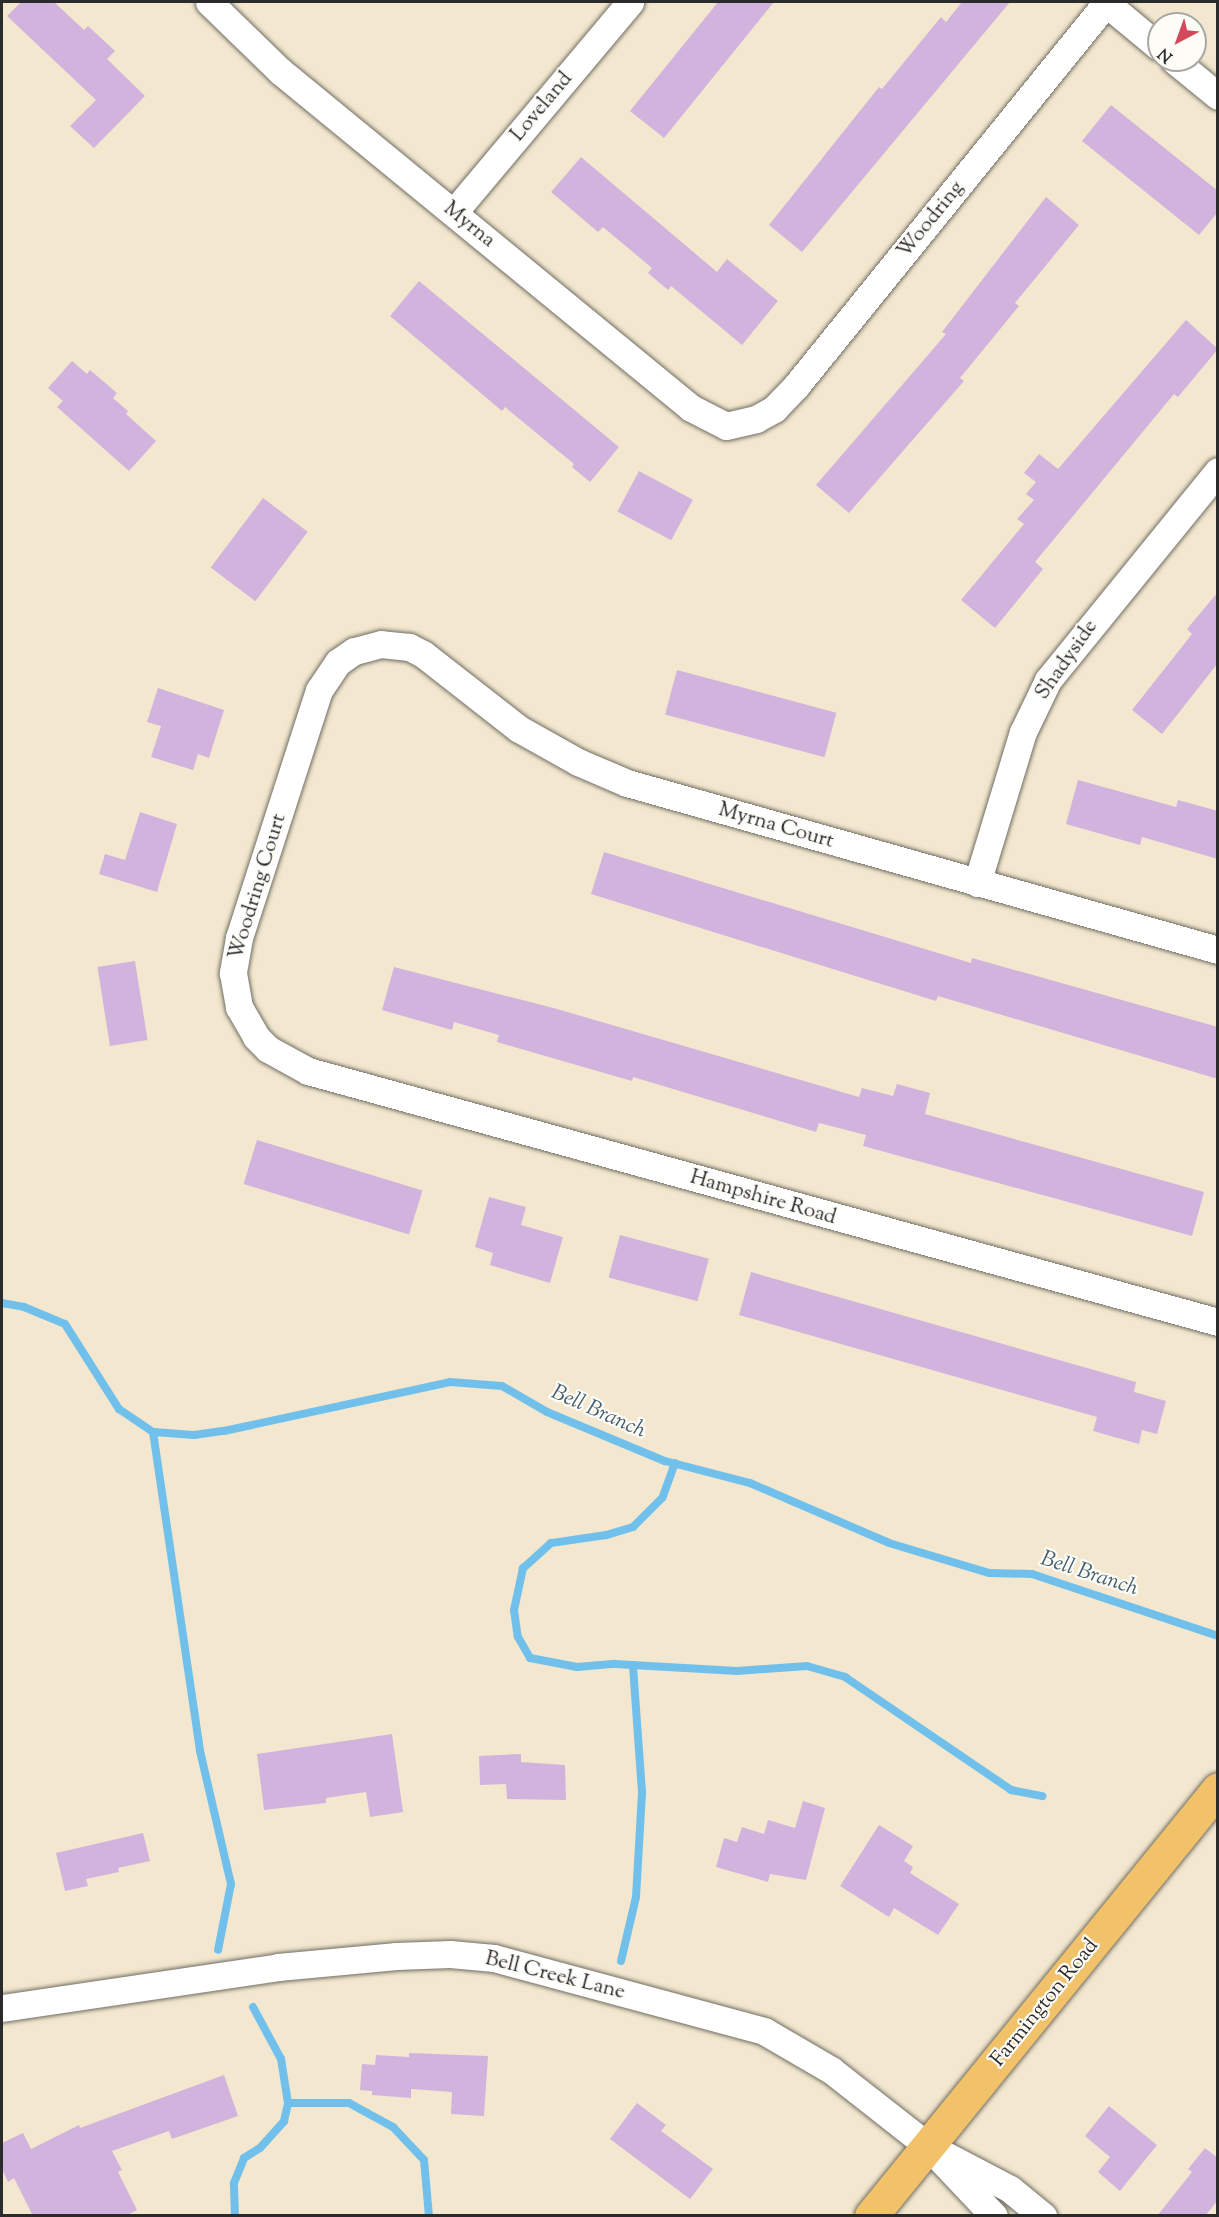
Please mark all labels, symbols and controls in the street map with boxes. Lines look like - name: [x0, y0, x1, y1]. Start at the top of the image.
- north arrow: [1147, 12, 1207, 72]
- text: N: [1154, 42, 1179, 67]
- street label: Loveland: [506, 67, 578, 147]
- street label: Woodring: [892, 176, 970, 264]
- street label: Myrna: [438, 197, 500, 253]
- street label: Shadyside: [1030, 615, 1104, 705]
- street label: Myrna Court: [715, 798, 837, 854]
- street label: Woodring Court: [224, 811, 292, 963]
- street label: Hampshire Road: [687, 1165, 839, 1231]
- water label: Bell Branch: [547, 1380, 649, 1446]
- water label: Bell Branch: [1037, 1547, 1141, 1603]
- street label: Farmington Road: [986, 1934, 1104, 2072]
- street label: Bell Creek Lane: [482, 1946, 628, 2006]

